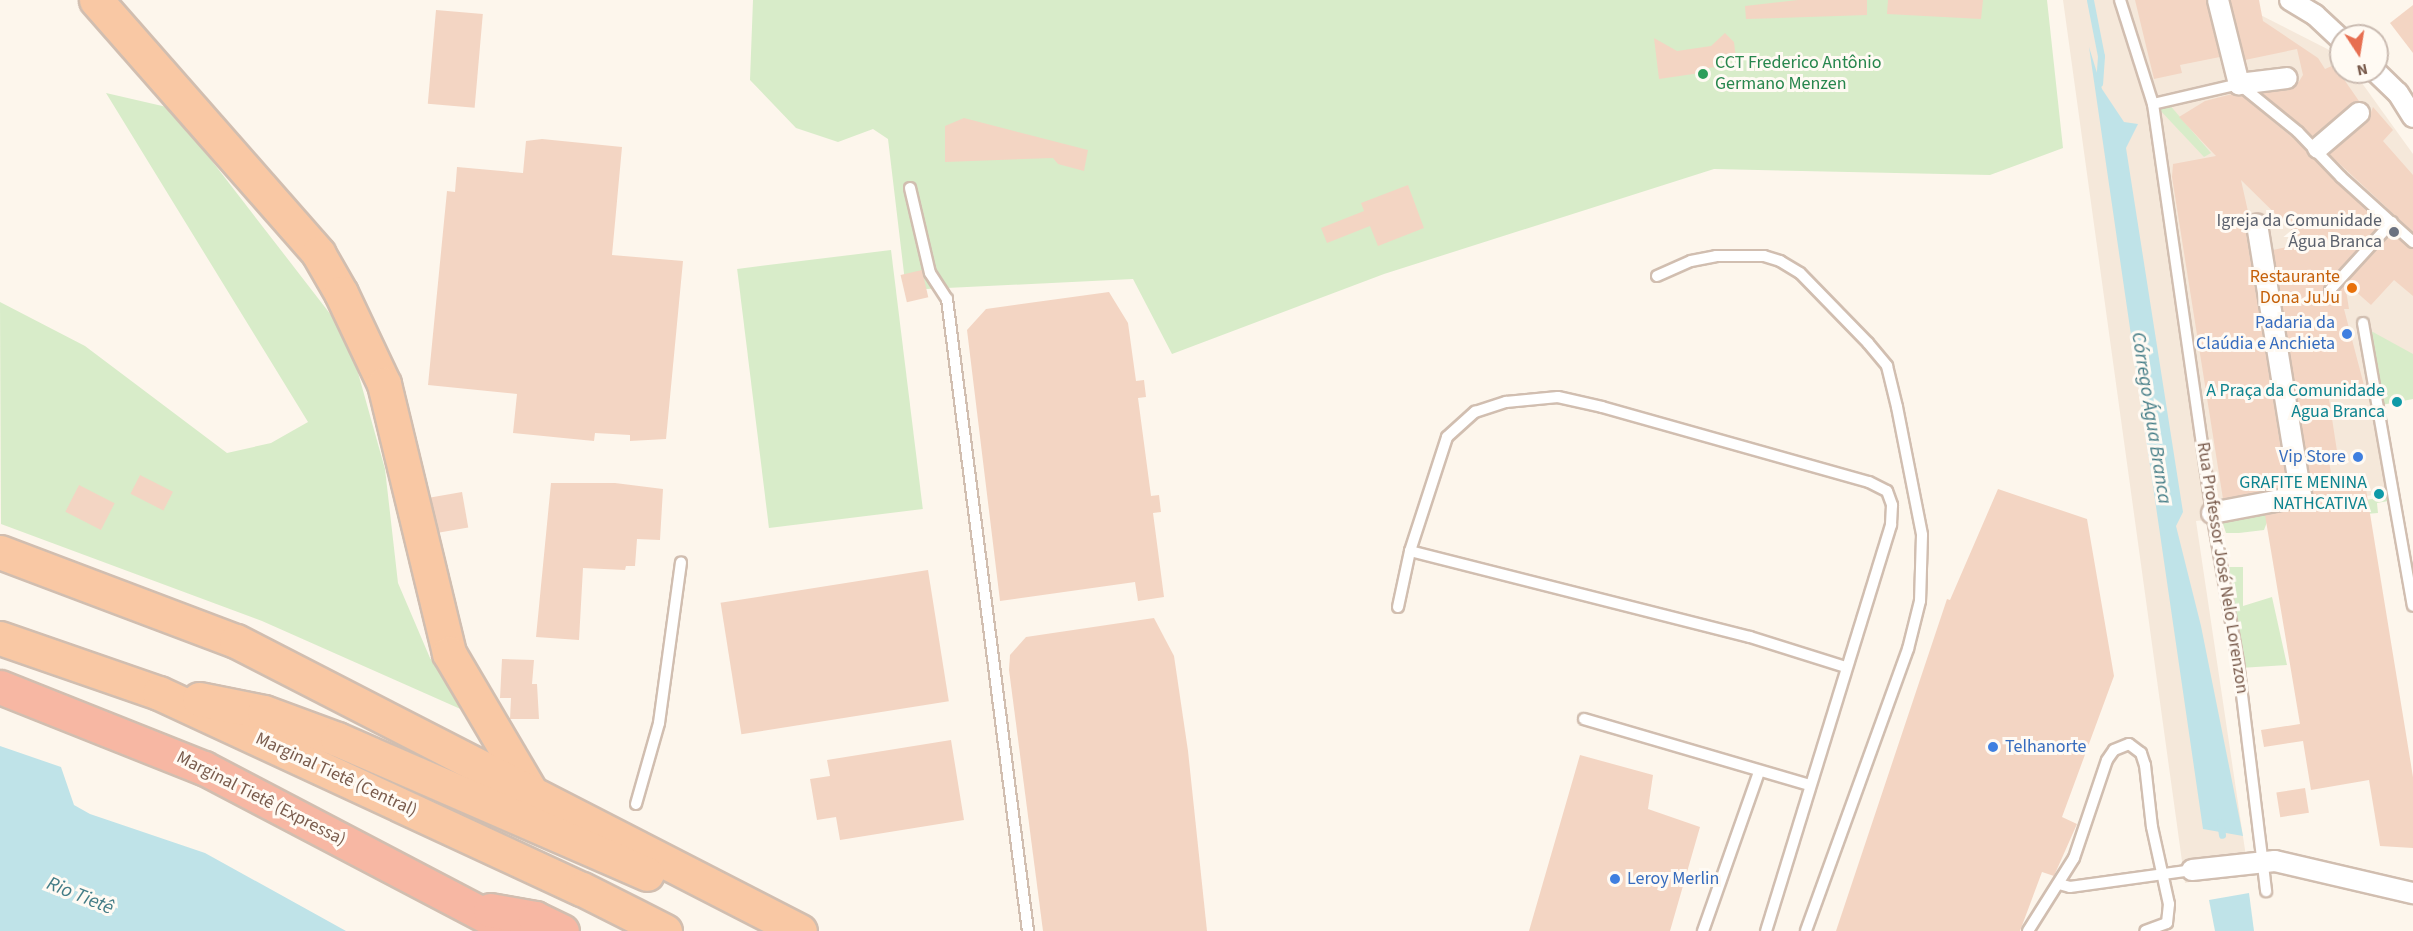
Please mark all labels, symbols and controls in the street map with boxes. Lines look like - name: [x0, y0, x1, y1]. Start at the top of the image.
- north arrow: [2329, 24, 2389, 84]
- place label: CCT Frederico Antônio Germano Menzen: [1715, 53, 1882, 96]
- text: N: [2355, 58, 2370, 82]
- marker: CCT Frederico Antônio Germano Menzen: [1696, 67, 1710, 81]
- place label: Igreja da Comunidade Água Branca: [2216, 211, 2382, 254]
- marker: Igreja da Comunidade Água Branca: [2387, 225, 2401, 239]
- place label: Restaurante Dona JuJu: [2250, 267, 2340, 310]
- marker: Restaurante Dona JuJu: [2345, 281, 2359, 295]
- place label: Padaria da Claúdia e Anchieta: [2196, 313, 2335, 356]
- marker: Padaria da Claúdia e Anchieta: [2340, 327, 2354, 341]
- water label: Córrego Água Branca: [2126, 330, 2176, 506]
- place label: A Praça da Comunidade Agua Branca: [2206, 381, 2385, 424]
- marker: A Praça da Comunidade Agua Branca: [2390, 395, 2404, 409]
- street label: Rua Professor José Nelo Lorenzon: [2191, 441, 2253, 695]
- place label: Vip Store: [2279, 446, 2346, 468]
- marker: Vip Store: [2351, 450, 2365, 464]
- place label: GRAFITE MENINA NATHCATIVA: [2239, 473, 2367, 516]
- marker: GRAFITE MENINA NATHCATIVA: [2372, 487, 2386, 501]
- street label: Marginal Tietê (Central): [252, 728, 420, 822]
- place label: Telhanorte: [2005, 736, 2086, 758]
- marker: Telhanorte: [1986, 740, 2000, 754]
- street label: Marginal Tietê (Expressa): [173, 747, 349, 851]
- place label: Leroy Merlin: [1627, 868, 1719, 890]
- water label: Rio Tietê: [43, 872, 117, 920]
- marker: Leroy Merlin: [1608, 872, 1622, 886]

